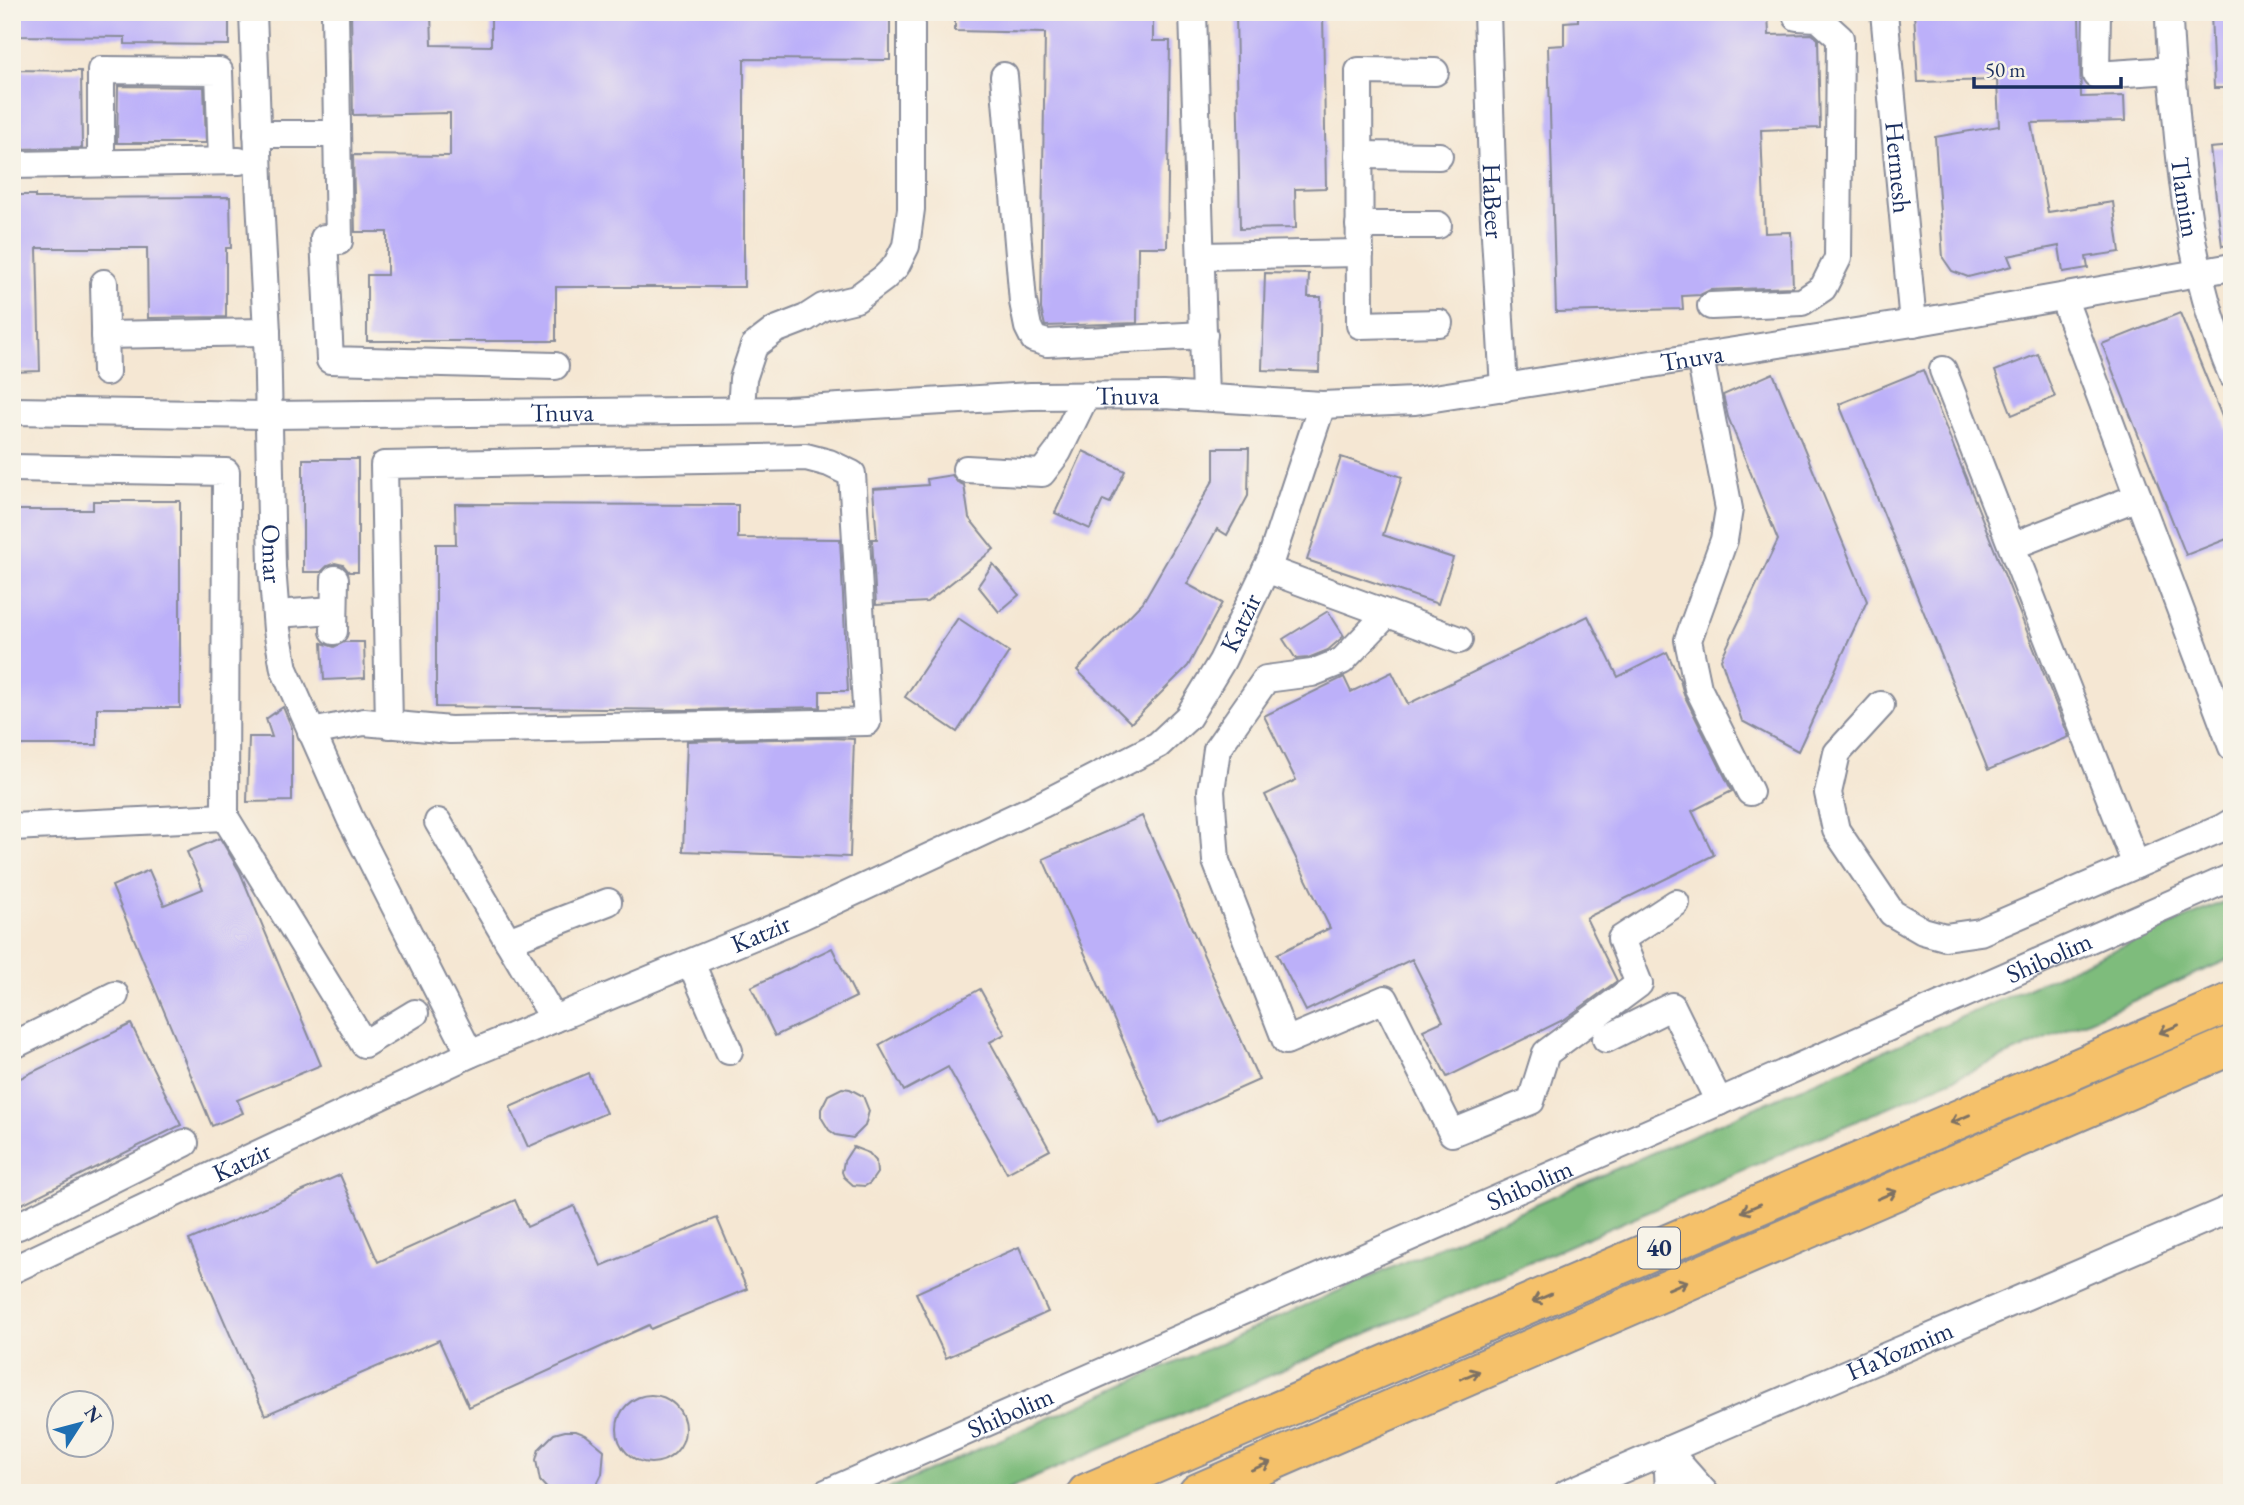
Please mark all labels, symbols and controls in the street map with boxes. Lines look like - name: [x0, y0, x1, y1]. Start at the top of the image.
- scale bar: [1974, 46, 2122, 90]
- text: 50 m: [1985, 56, 2026, 83]
- street label: Hermesh: [1877, 120, 1920, 215]
- street label: Tlamim: [2163, 155, 2208, 240]
- street label: HaBeer: [1475, 163, 1512, 240]
- street label: Tnuva: [1658, 336, 1726, 379]
- street label: Tnuva: [1096, 378, 1160, 413]
- street label: Tnuva: [530, 395, 595, 429]
- street label: Omar: [254, 524, 290, 585]
- street label: Katzir: [1212, 587, 1269, 658]
- street label: Katzir: [726, 906, 796, 961]
- street label: Shibolim: [2000, 924, 2097, 991]
- one-way arrow: [2159, 1024, 2180, 1037]
- one-way arrow: [1950, 1113, 1971, 1126]
- street label: Katzir: [207, 1133, 277, 1190]
- street label: Shibolim: [1481, 1151, 1578, 1219]
- one-way arrow: [1876, 1187, 1897, 1200]
- one-way arrow: [1741, 1203, 1762, 1216]
- road number: 40: [1638, 1228, 1680, 1268]
- one-way arrow: [1667, 1278, 1689, 1291]
- one-way arrow: [1531, 1292, 1553, 1305]
- street label: HaYozmim: [1841, 1313, 1958, 1388]
- one-way arrow: [1458, 1368, 1480, 1381]
- street label: Shibolim: [962, 1379, 1058, 1446]
- north arrow: [46, 1390, 116, 1460]
- text: N: [79, 1401, 108, 1428]
- one-way arrow: [1250, 1459, 1271, 1472]

